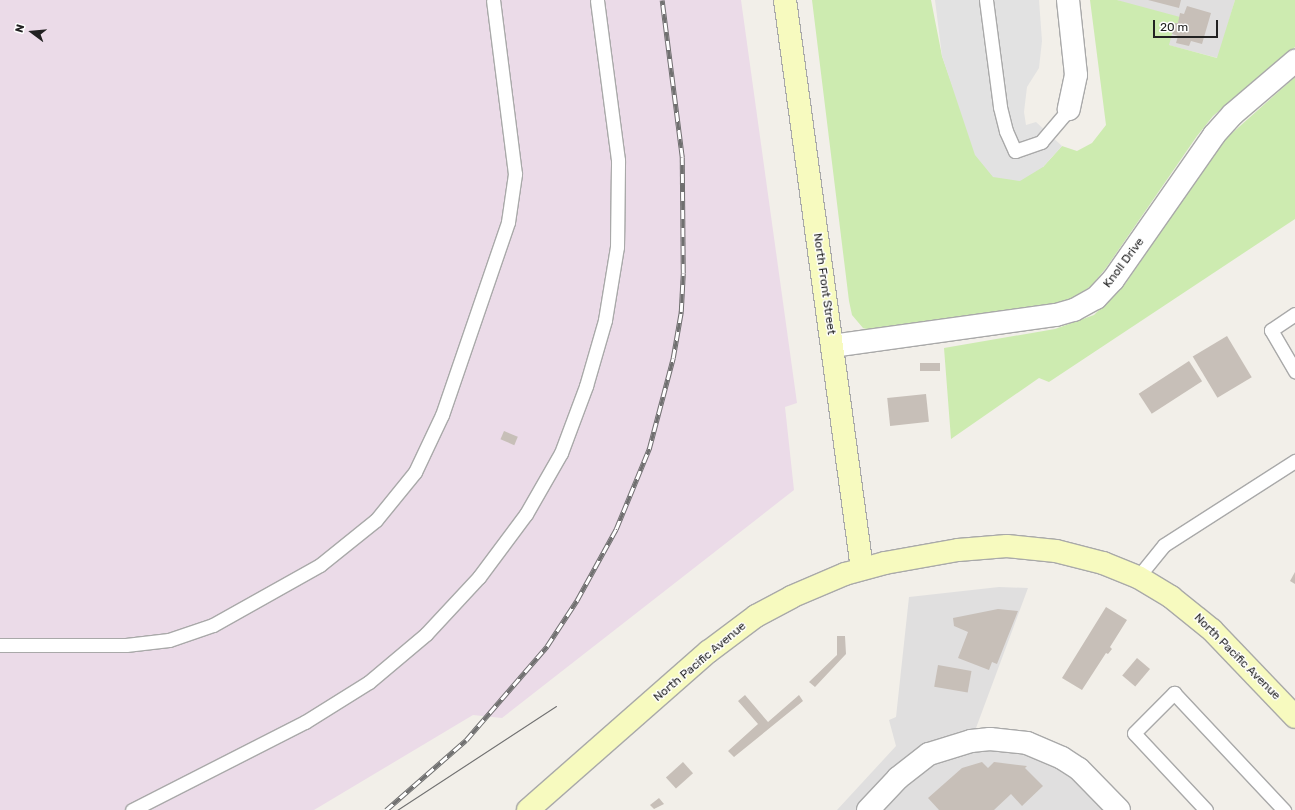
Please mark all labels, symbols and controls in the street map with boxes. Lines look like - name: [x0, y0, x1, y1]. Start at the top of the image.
- north arrow: [12, 12, 52, 52]
- scale bar: [1155, 12, 1220, 38]
- text: 20 m: [1160, 20, 1188, 34]
- text: N: [13, 23, 27, 34]
- street label: North Front Street: [810, 232, 838, 336]
- street label: Knoll Drive: [1100, 235, 1148, 291]
- street label: North Pacific Avenue: [1191, 611, 1283, 703]
- street label: North Pacific Avenue: [651, 619, 749, 705]

